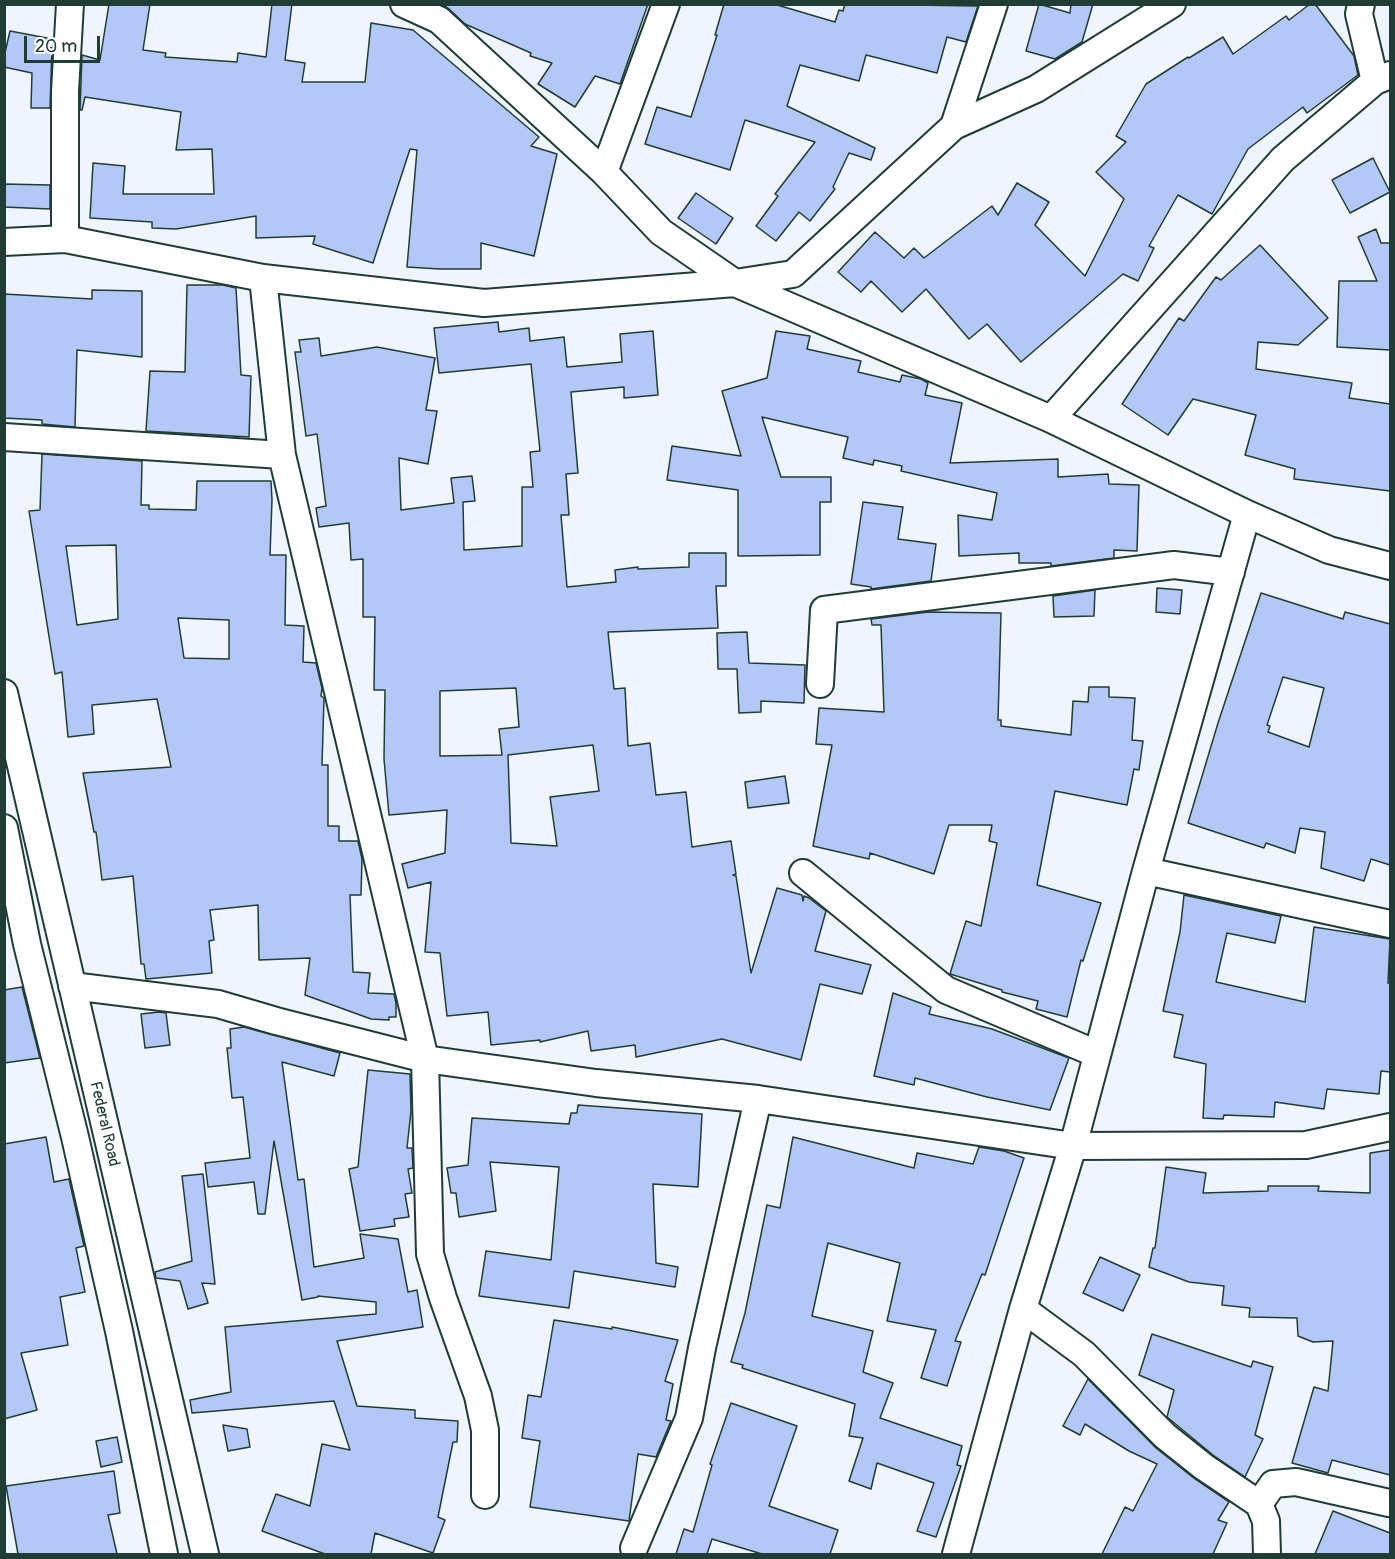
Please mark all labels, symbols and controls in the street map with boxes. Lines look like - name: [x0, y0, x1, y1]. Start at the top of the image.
- scale bar: [27, 24, 104, 62]
- text: 20 m: [35, 35, 77, 58]
- street label: Federal Road: [85, 1080, 123, 1168]

